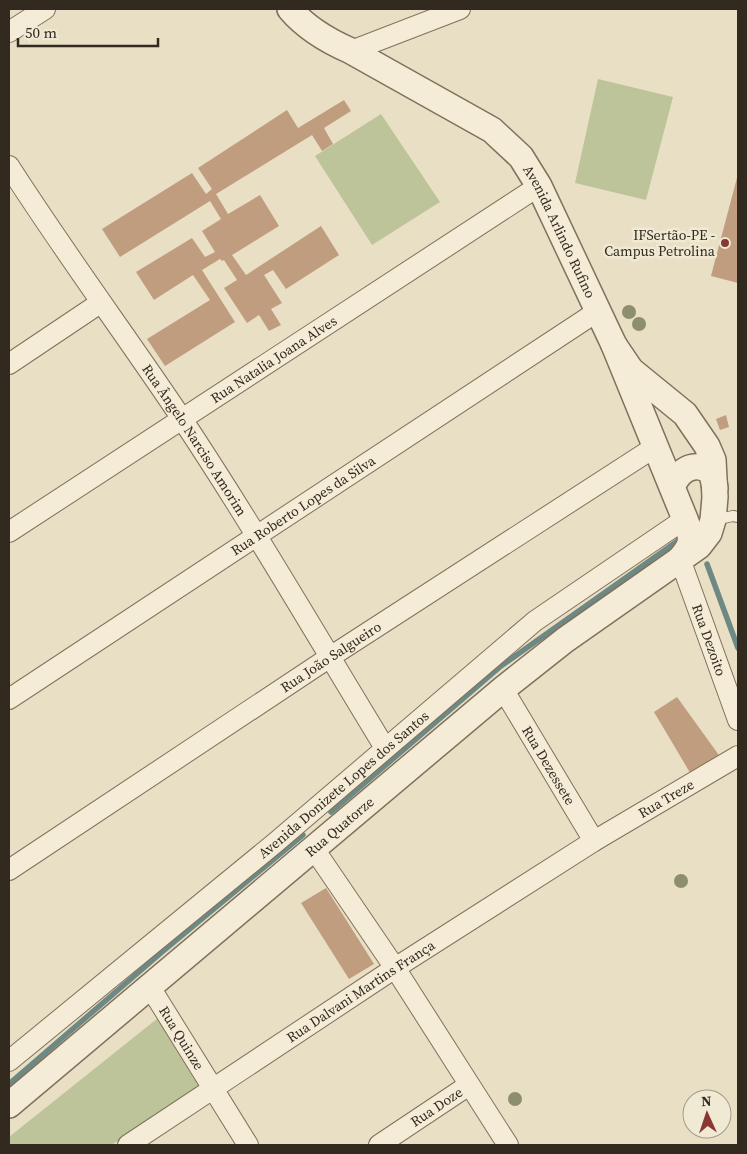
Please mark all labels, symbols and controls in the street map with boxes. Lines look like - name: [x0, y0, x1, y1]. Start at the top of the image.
- scale bar: [18, 15, 158, 47]
- text: 50 m: [25, 22, 57, 43]
- street label: Avenida Arlindo Rufino: [518, 161, 601, 302]
- place label: IFSertão-PE - Campus Petrolina: [604, 225, 716, 261]
- marker: IFSertão-PE - Campus Petrolina: [719, 237, 731, 249]
- street label: Rua Natalia Joana Alves: [206, 311, 341, 408]
- street label: Rua Ângelo Narciso Amorim: [137, 360, 252, 520]
- street label: Rua Roberto Lopes da Silva: [227, 450, 380, 560]
- street label: Rua Dezoito: [687, 601, 731, 679]
- street label: Rua João Salgueiro: [276, 616, 385, 697]
- street label: Avenida Donizete Lopes dos Santos: [254, 706, 433, 863]
- street label: Rua Dezessete: [517, 722, 580, 809]
- street label: Rua Treze: [634, 774, 698, 823]
- street label: Rua Quatorze: [301, 792, 378, 862]
- street label: Rua Dalvani Martins França: [283, 935, 440, 1047]
- street label: Rua Quinze: [154, 1002, 209, 1074]
- street label: Rua Doze: [406, 1082, 466, 1131]
- north arrow: [682, 1089, 732, 1139]
- text: N: [701, 1091, 712, 1111]

